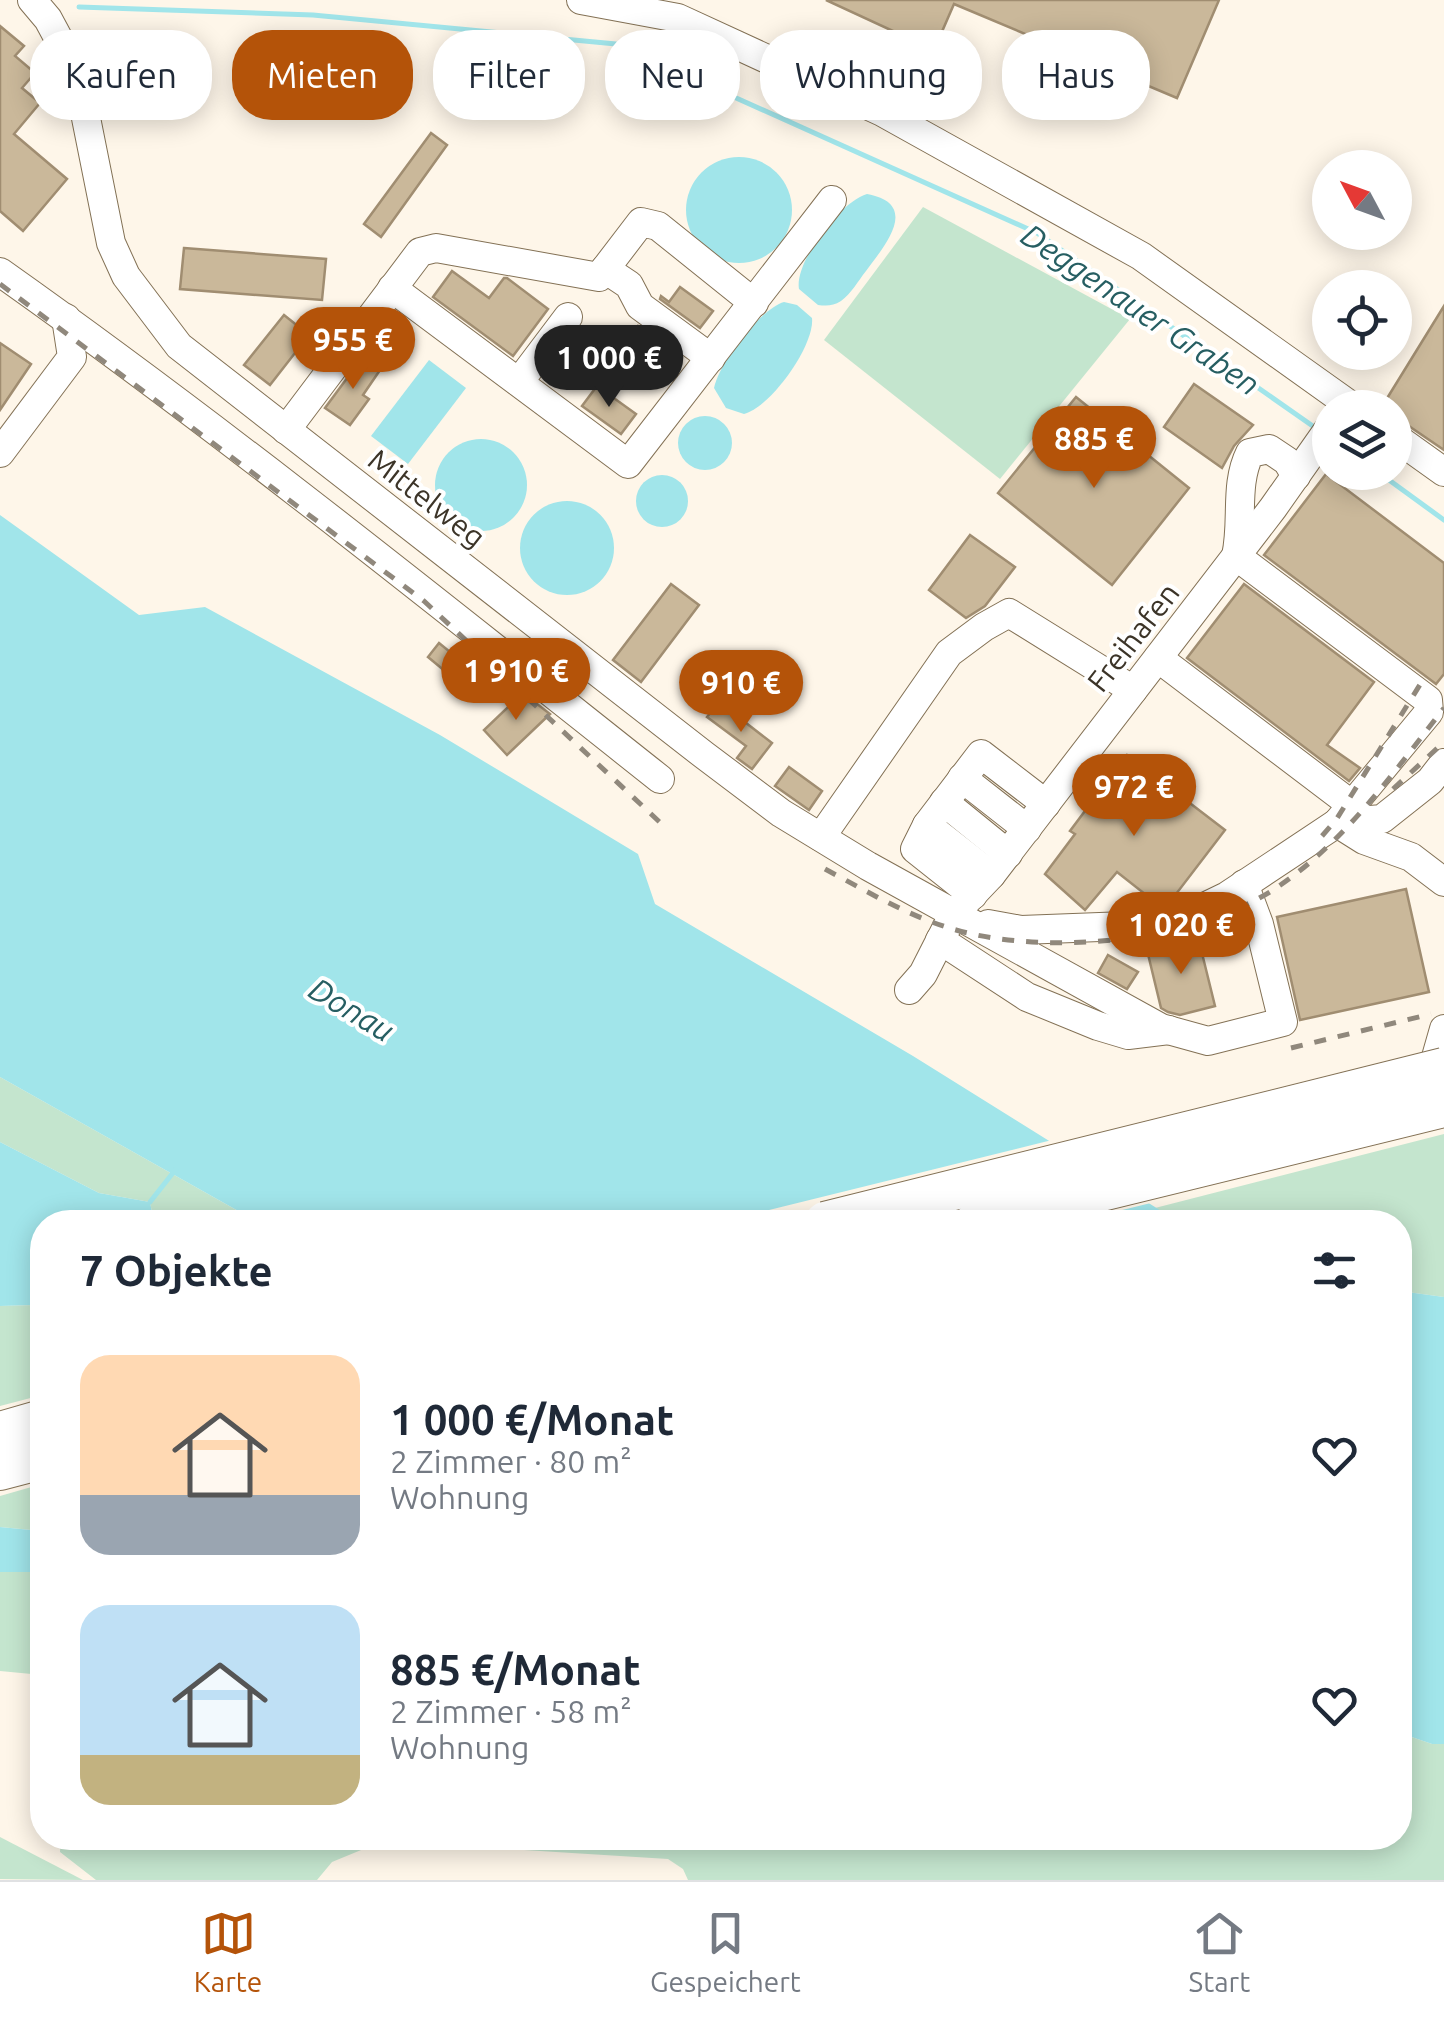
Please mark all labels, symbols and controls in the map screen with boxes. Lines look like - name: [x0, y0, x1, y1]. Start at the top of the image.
- chip: Kaufen: [30, 30, 212, 120]
- chip: Mieten: [232, 30, 413, 120]
- chip: Filter: [433, 30, 585, 120]
- chip: Neu: [605, 30, 740, 120]
- chip: Wohnung: [760, 30, 982, 120]
- chip: Haus: [1002, 30, 1150, 120]
- north arrow: [1312, 150, 1412, 250]
- map controls: [1312, 150, 1412, 490]
- water label: Deggenauer Graben: [1015, 216, 1267, 402]
- button: locate: [1312, 270, 1412, 370]
- pin: 955 €: [283, 307, 423, 392]
- text: 955 €: [313, 321, 393, 357]
- pin: 1 000 €: [517, 325, 701, 410]
- text: 1 000 €: [556, 339, 662, 375]
- button: layers: [1312, 390, 1412, 490]
- pin: 885 €: [1024, 406, 1164, 491]
- text: 885 €: [1054, 420, 1134, 456]
- street label: Mittelweg: [362, 442, 492, 554]
- street label: Freihafen: [1080, 576, 1186, 698]
- pin: 1 910 €: [424, 638, 608, 723]
- pin: 910 €: [671, 650, 811, 735]
- text: 1 910 €: [463, 652, 569, 688]
- text: 910 €: [701, 664, 781, 700]
- pin: 972 €: [1064, 754, 1204, 839]
- text: 972 €: [1094, 768, 1174, 804]
- pin: 1 020 €: [1089, 892, 1273, 977]
- text: 1 020 €: [1128, 906, 1234, 942]
- water label: Donau: [303, 970, 401, 1048]
- icon: filters: [1307, 1243, 1362, 1298]
- text: 7 Objekte: [80, 1247, 273, 1294]
- icon: home: [160, 1395, 280, 1515]
- text: 1 000 €/Monat: [390, 1396, 674, 1443]
- icon: heart: [1307, 1428, 1362, 1483]
- text: 2 Zimmer · 80 m²: [390, 1443, 632, 1479]
- text: Wohnung: [390, 1479, 529, 1515]
- icon: home: [160, 1645, 280, 1765]
- text: 885 €/Monat: [390, 1646, 641, 1693]
- icon: heart: [1307, 1678, 1362, 1733]
- text: 2 Zimmer · 58 m²: [390, 1693, 632, 1729]
- text: Wohnung: [390, 1729, 529, 1765]
- tab: Karte: [194, 1906, 262, 1997]
- tab: Gespeichert: [650, 1906, 801, 1997]
- tab: Start: [1189, 1906, 1250, 1997]

